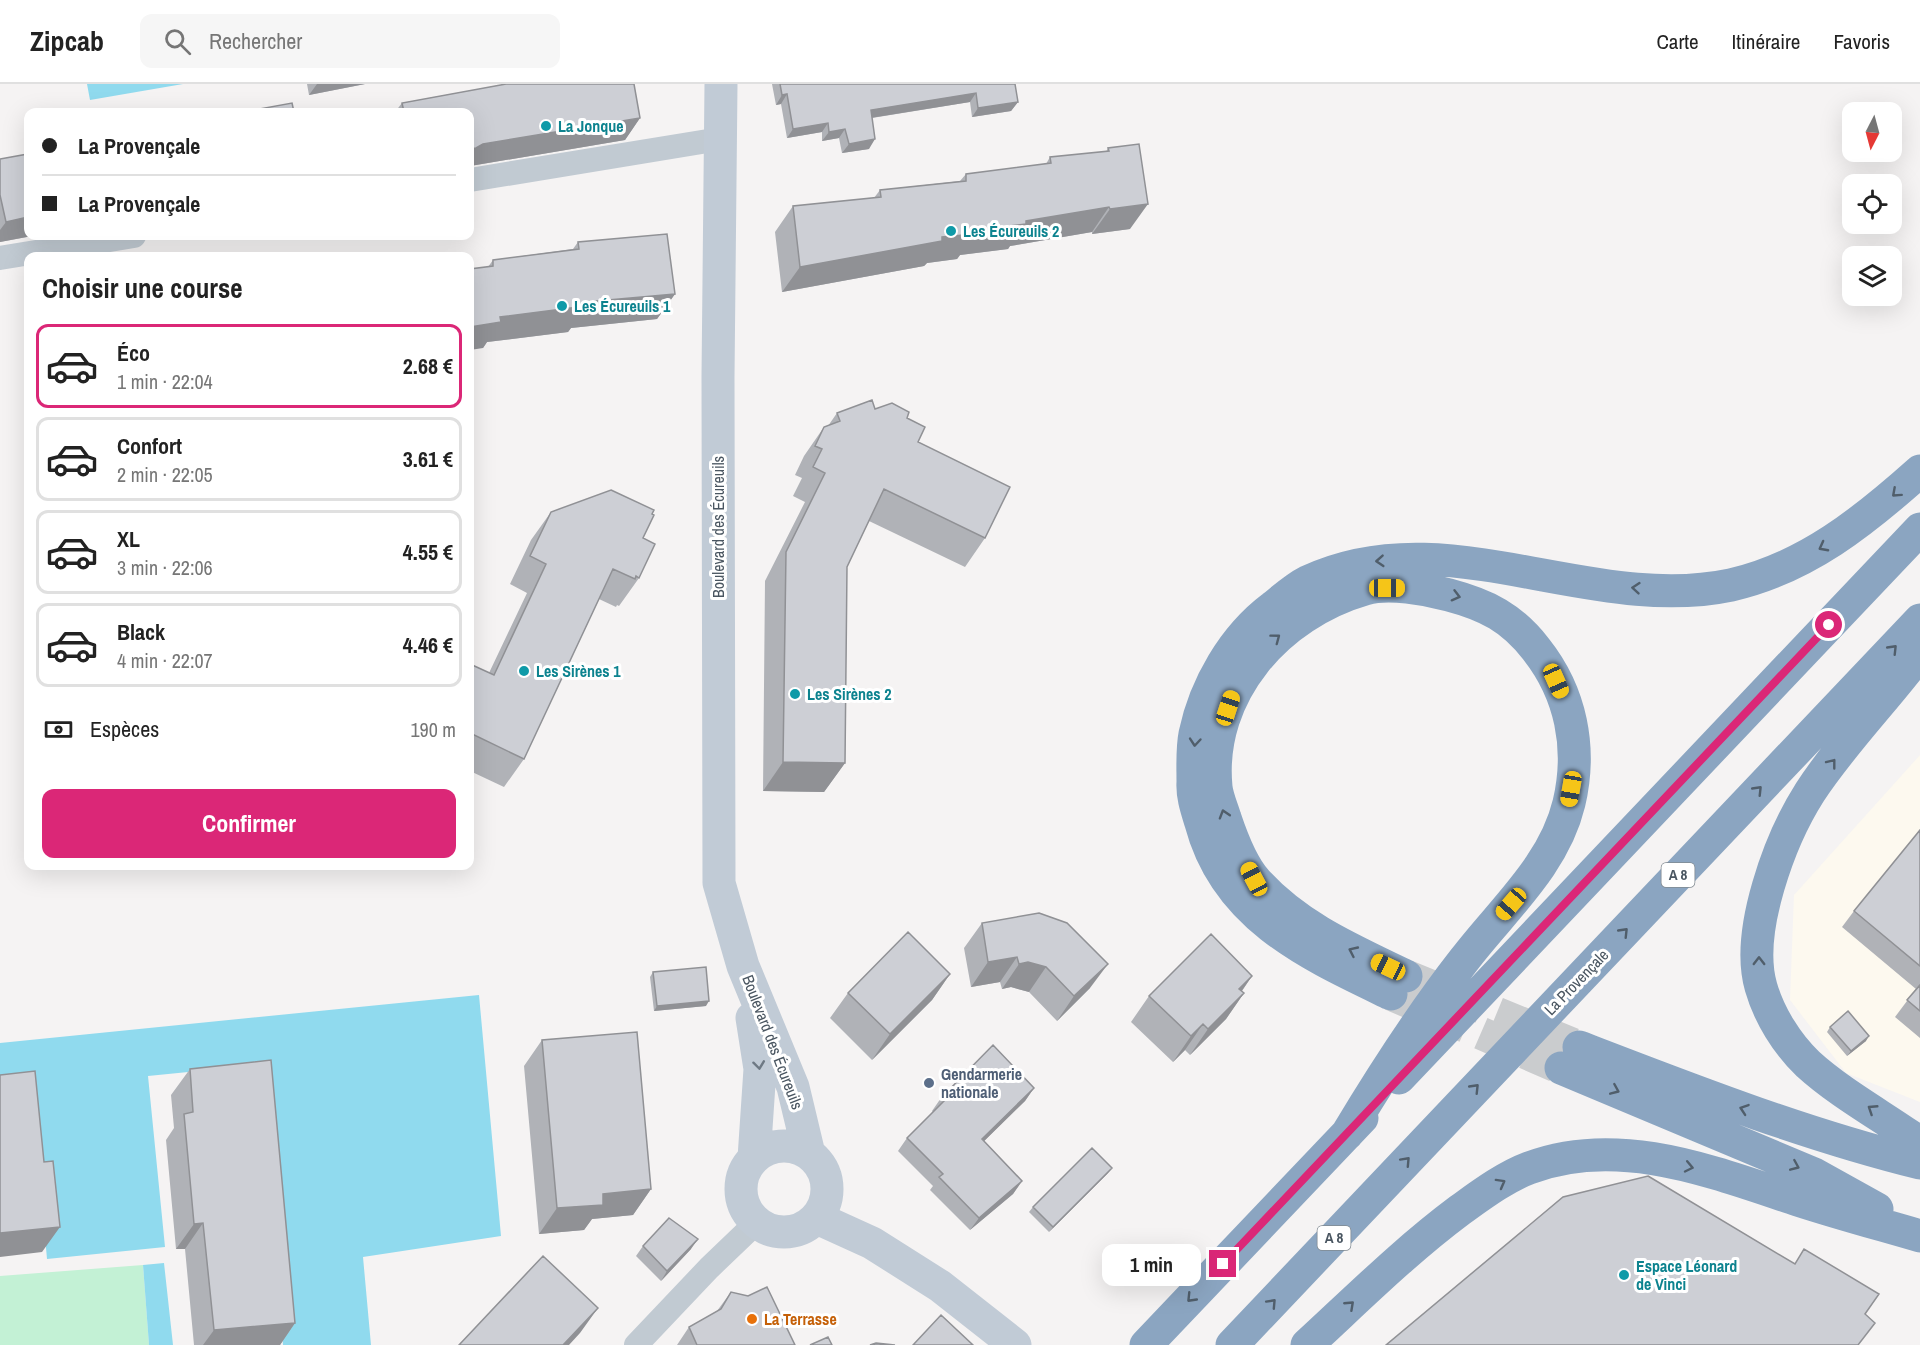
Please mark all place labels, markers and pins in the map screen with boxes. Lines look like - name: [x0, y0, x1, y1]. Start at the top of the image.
- place label: La Jonque: [558, 115, 624, 137]
- marker: La Jonque: [539, 119, 553, 133]
- place label: Les Écureuils 2: [963, 220, 1059, 242]
- marker: Les Écureuils 2: [944, 224, 958, 238]
- place label: Les Écureuils 1: [574, 295, 671, 317]
- marker: Les Écureuils 1: [555, 299, 569, 313]
- place label: Les Sirènes 1: [536, 660, 621, 682]
- marker: Les Sirènes 1: [517, 664, 531, 678]
- place label: Les Sirènes 2: [807, 683, 892, 705]
- marker: Les Sirènes 2: [788, 687, 802, 701]
- place label: Gendarmerie nationale: [941, 1063, 1022, 1103]
- marker: Gendarmerie nationale: [922, 1076, 936, 1090]
- place label: Espace Léonard de Vinci: [1636, 1255, 1737, 1295]
- marker: Espace Léonard de Vinci: [1617, 1268, 1631, 1282]
- place label: La Terrasse: [764, 1308, 837, 1330]
- marker: La Terrasse: [745, 1312, 759, 1326]

